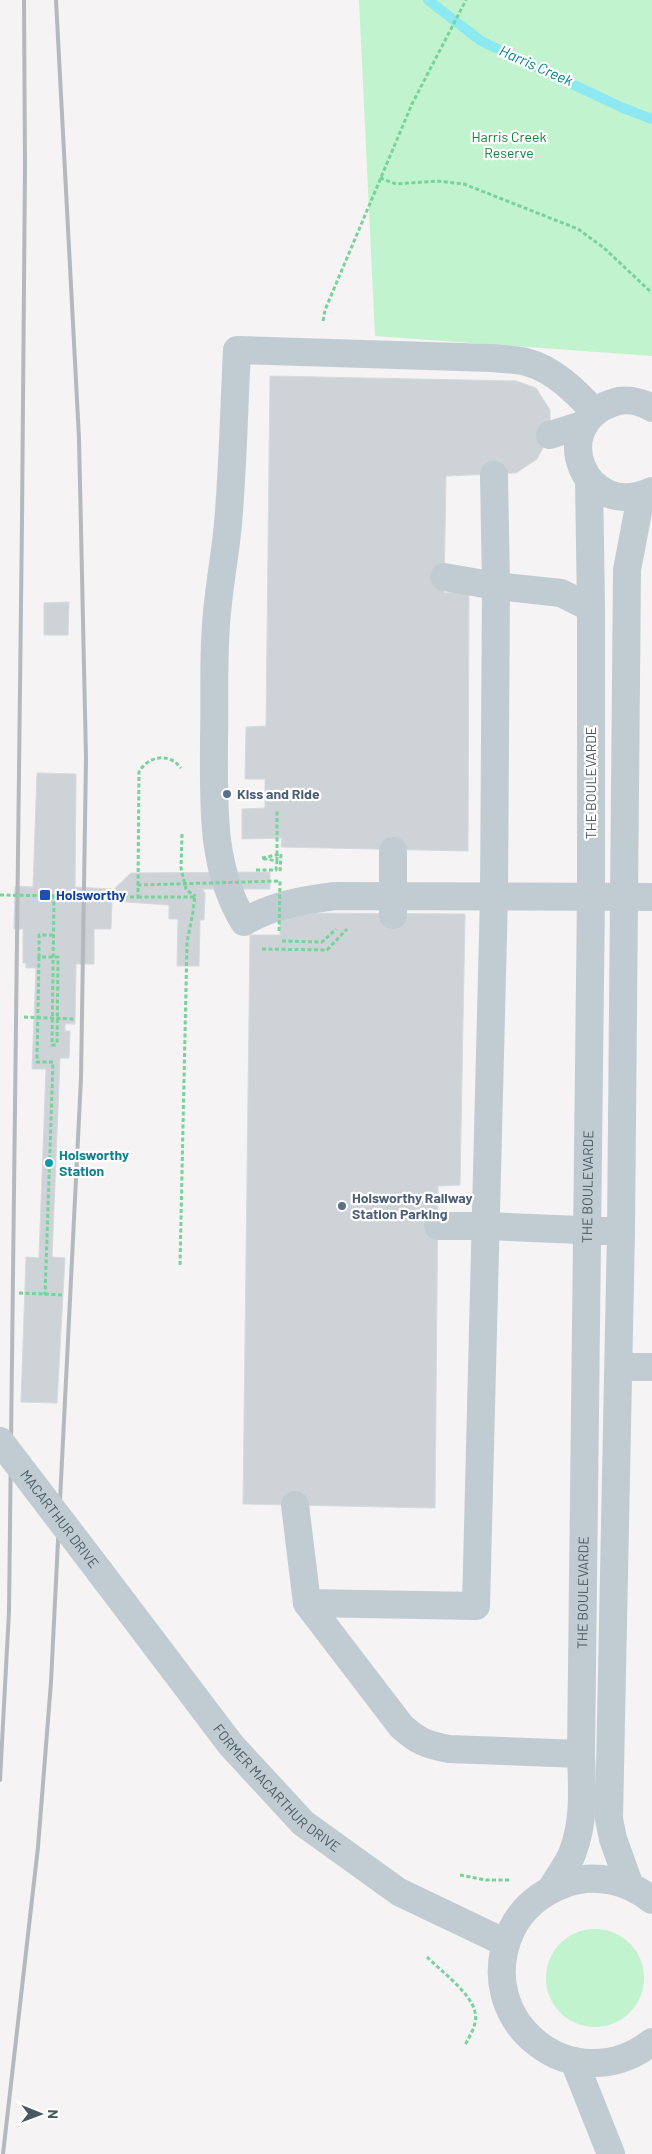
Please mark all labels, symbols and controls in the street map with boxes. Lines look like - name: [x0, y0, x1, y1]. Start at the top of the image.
- water label: Harris Creek: [497, 41, 577, 90]
- park label: Harris Creek Reserve: [471, 128, 547, 161]
- street label: THE BOULEVARDE: [582, 727, 599, 839]
- place label: Kiss and Ride: [237, 785, 320, 802]
- marker: Kiss and Ride: [221, 788, 233, 800]
- place label: Holsworthy: [56, 886, 126, 903]
- marker: Holsworthy: [38, 888, 52, 902]
- street label: THE BOULEVARDE: [578, 1130, 596, 1243]
- place label: Holsworthy Station: [59, 1146, 129, 1179]
- marker: Holsworthy Station: [43, 1157, 55, 1169]
- place label: Holsworthy Railway Station Parking: [352, 1189, 473, 1222]
- marker: Holsworthy Railway Station Parking: [336, 1200, 348, 1212]
- street label: MACARTHUR DRIVE: [17, 1466, 103, 1571]
- street label: THE BOULEVARDE: [573, 1536, 592, 1649]
- street label: FORMER MACARTHUR DRIVE: [210, 1720, 344, 1855]
- north arrow: [15, 2089, 65, 2139]
- text: N: [45, 2109, 62, 2119]

